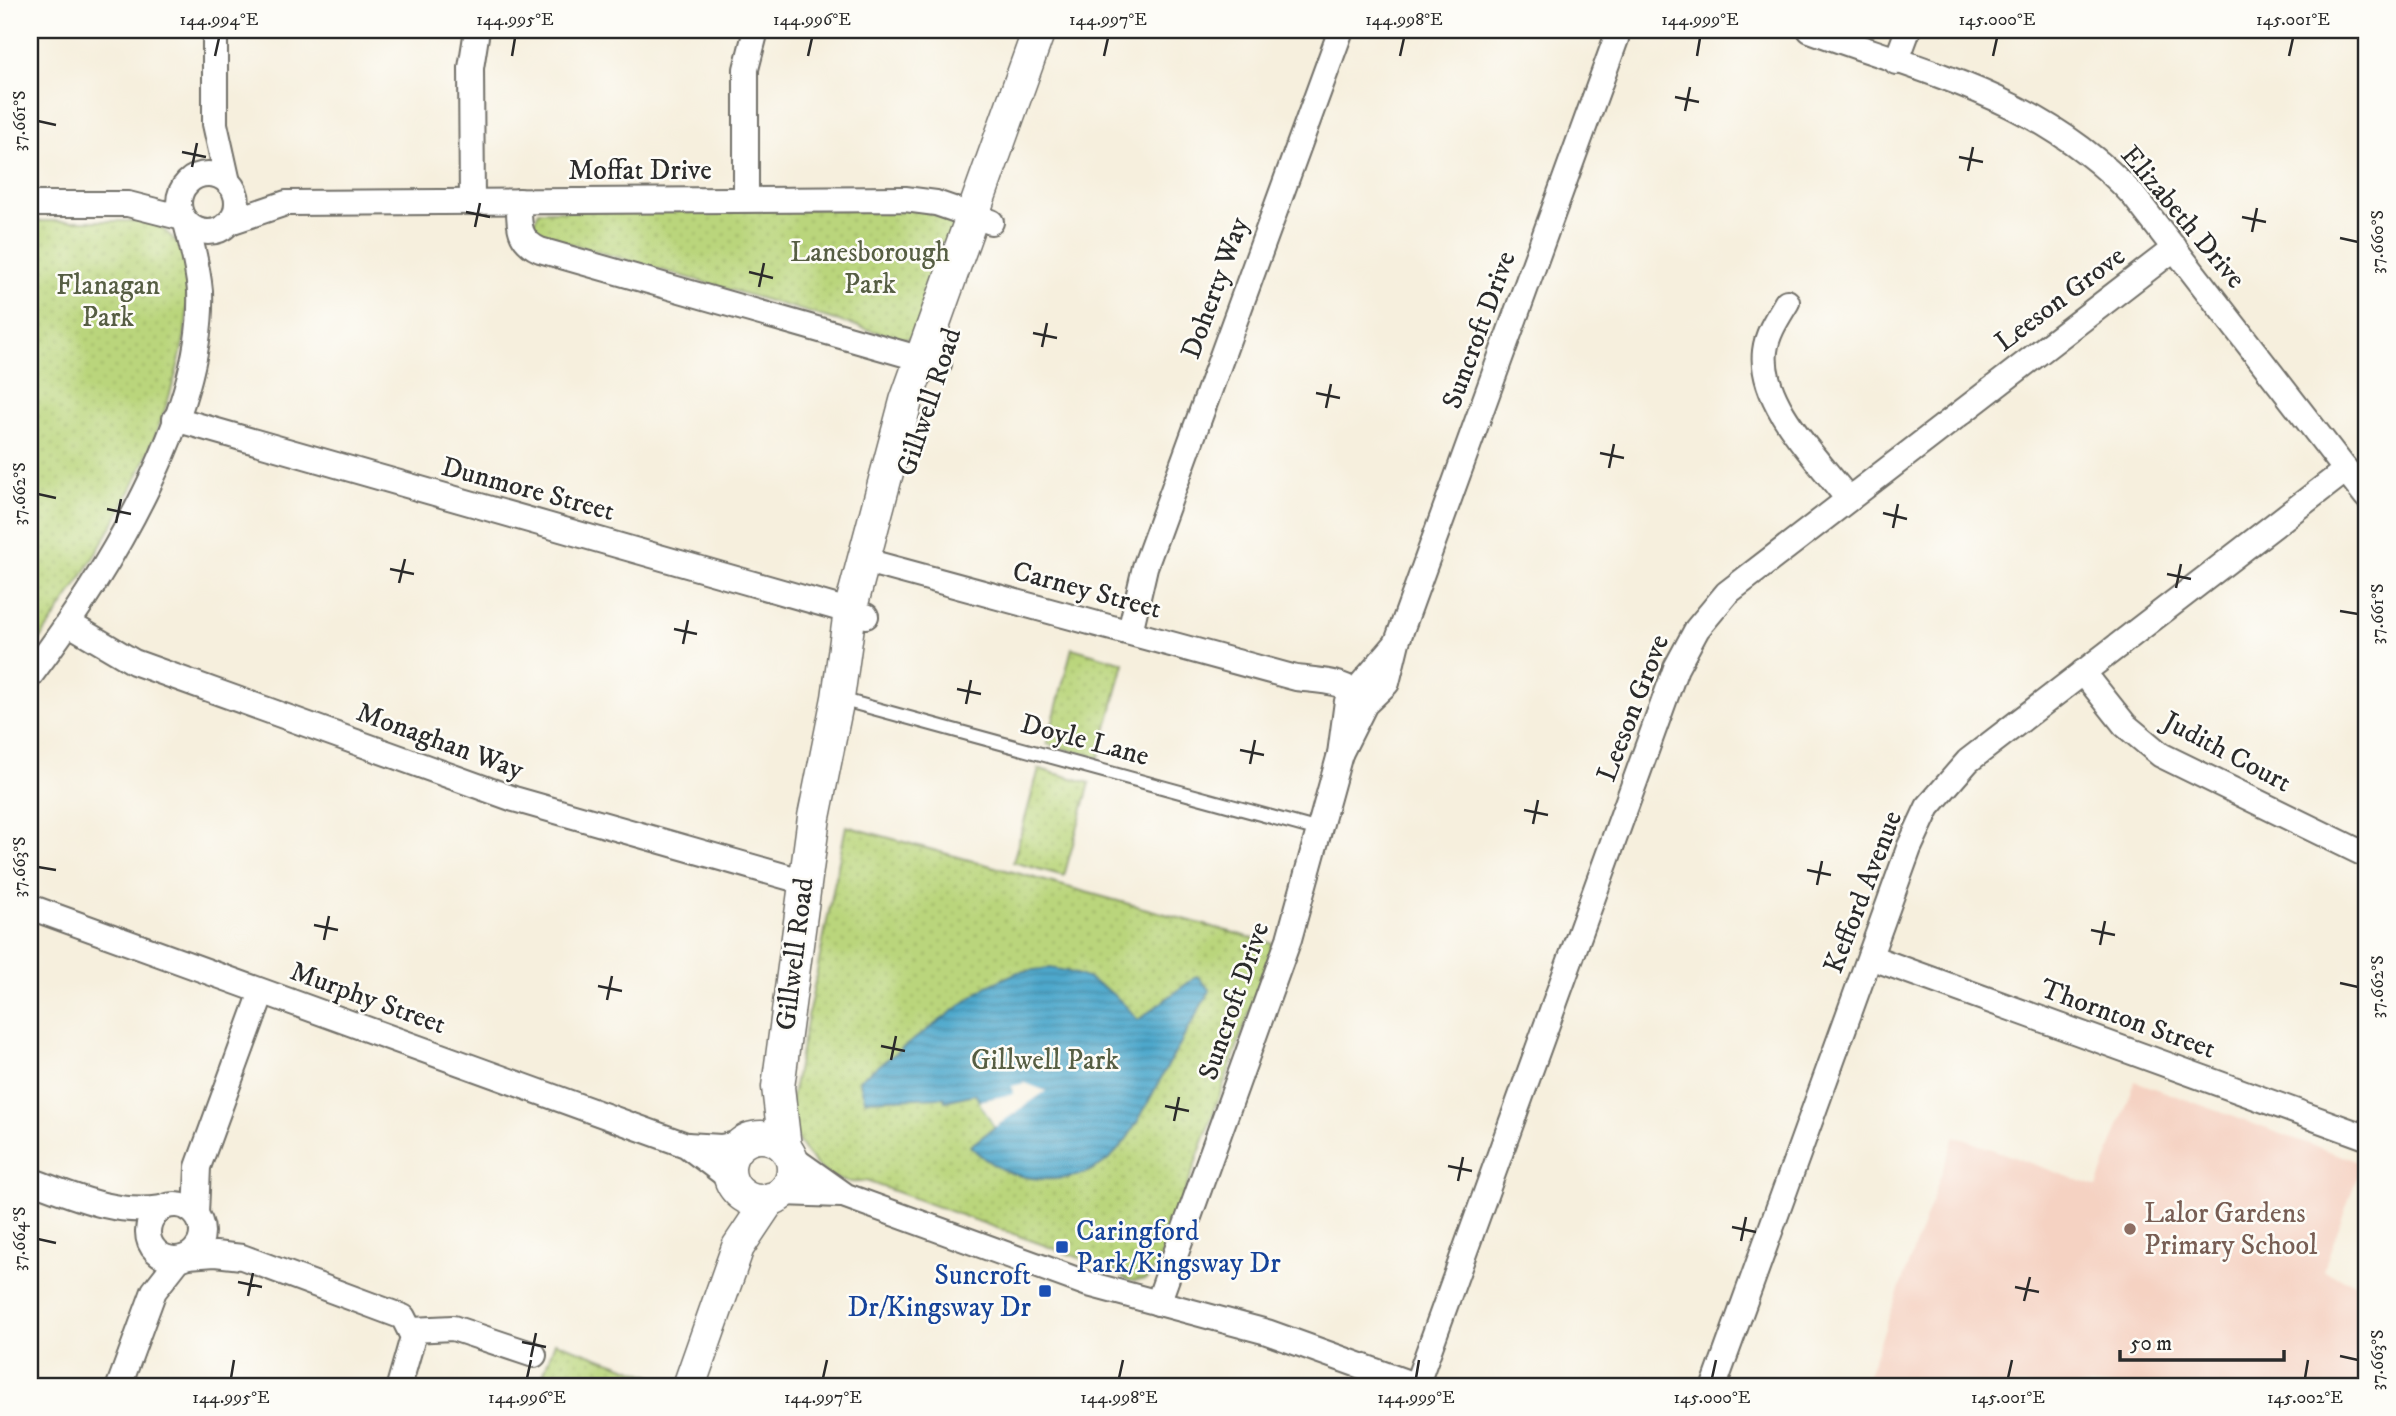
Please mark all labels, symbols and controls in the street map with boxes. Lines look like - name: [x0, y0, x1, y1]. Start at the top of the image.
- text: 144.994°E: [180, 9, 259, 31]
- text: 144.995°E: [476, 9, 554, 31]
- text: 144.996°E: [773, 9, 851, 31]
- text: 144.997°E: [1069, 9, 1147, 31]
- text: 144.998°E: [1365, 9, 1443, 31]
- text: 144.999°E: [1661, 9, 1739, 31]
- text: 145.000°E: [1958, 9, 2036, 31]
- text: 145.001°E: [2256, 9, 2330, 31]
- text: 37.661°S: [9, 91, 31, 151]
- street label: Elizabeth Drive: [2113, 138, 2253, 296]
- street label: Moffat Drive: [568, 153, 712, 188]
- text: 37.660°S: [2367, 210, 2389, 274]
- street label: Doherty Way: [1173, 212, 1257, 364]
- park label: Lanesborough Park: [790, 235, 950, 302]
- street label: Leeson Grove: [1988, 239, 2132, 359]
- street label: Suncroft Drive: [1434, 246, 1524, 414]
- park label: Flanagan Park: [56, 268, 160, 335]
- street label: Gillwell Road: [889, 324, 969, 480]
- street label: Dunmore Street: [438, 449, 618, 529]
- text: 37.662°S: [9, 462, 31, 526]
- street label: Carney Street: [1009, 553, 1165, 627]
- text: 37.661°S: [2367, 584, 2389, 644]
- street label: Leeson Grove: [1589, 630, 1677, 786]
- street label: Monaghan Way: [352, 695, 529, 788]
- street label: Judith Court: [2154, 702, 2297, 800]
- street label: Doyle Lane: [1017, 706, 1153, 774]
- street label: Kefford Avenue: [1816, 806, 1910, 978]
- text: 37.663°S: [9, 836, 31, 898]
- street label: Gillwell Road: [768, 876, 822, 1032]
- street label: Suncroft Drive: [1191, 917, 1277, 1085]
- street label: Murphy Street: [285, 954, 451, 1042]
- text: 37.662°S: [2367, 955, 2389, 1019]
- street label: Thornton Street: [2036, 971, 2220, 1067]
- park label: Gillwell Park: [971, 1043, 1119, 1078]
- place label: Lalor Gardens Primary School: [2144, 1196, 2318, 1263]
- text: 37.664°S: [9, 1207, 31, 1271]
- place label: Caringford Park/Kingsway Dr: [1076, 1214, 1281, 1281]
- marker: Lalor Gardens Primary School: [2122, 1221, 2138, 1237]
- marker: Caringford Park/Kingsway Dr: [1054, 1239, 1070, 1255]
- place label: Suncroft Dr/Kingsway Dr: [847, 1258, 1032, 1325]
- marker: Suncroft Dr/Kingsway Dr: [1037, 1283, 1053, 1299]
- scale bar: [2120, 1318, 2284, 1362]
- text: 37.663°S: [2367, 1329, 2389, 1391]
- text: 50 m: [2130, 1331, 2172, 1357]
- text: 144.995°E: [192, 1387, 270, 1409]
- text: 144.996°E: [488, 1387, 566, 1409]
- text: 144.997°E: [784, 1387, 862, 1409]
- text: 144.998°E: [1080, 1387, 1158, 1409]
- text: 144.999°E: [1377, 1387, 1455, 1409]
- text: 145.000°E: [1673, 1387, 1751, 1409]
- text: 145.001°E: [1971, 1387, 2045, 1409]
- text: 145.002°E: [2267, 1387, 2343, 1409]

